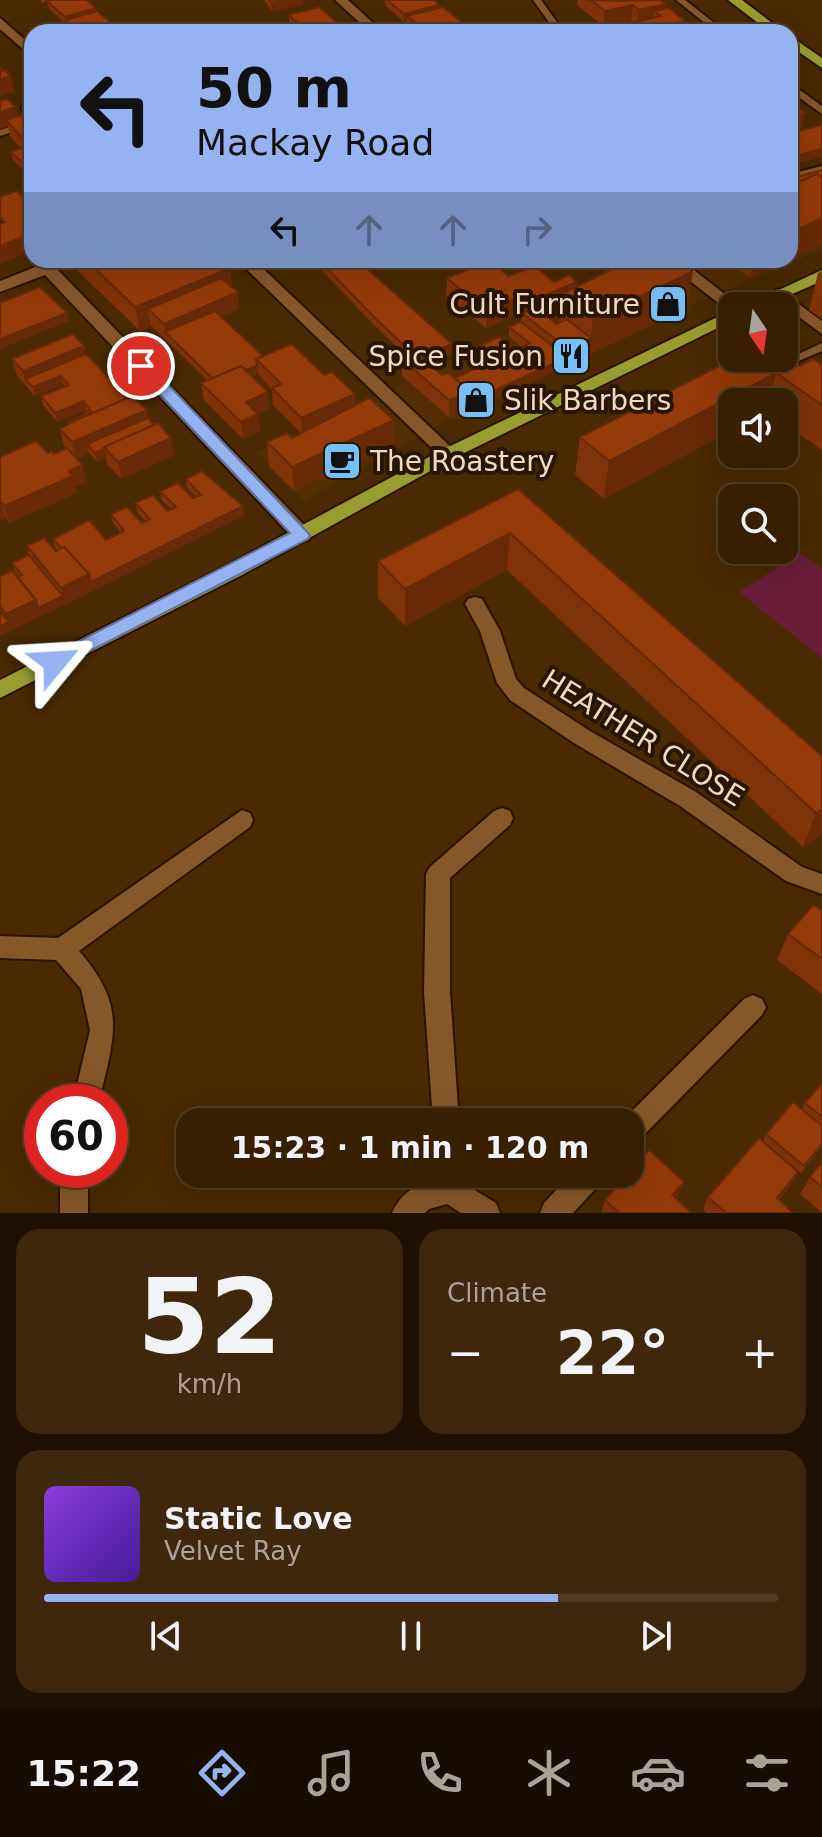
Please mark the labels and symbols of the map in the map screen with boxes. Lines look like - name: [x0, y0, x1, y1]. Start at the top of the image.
- shop icon: Cult Furniture: [647, 283, 689, 325]
- place label: Cult Furniture: [449, 288, 640, 321]
- north arrow: [718, 292, 798, 372]
- pin: [107, 332, 175, 400]
- restaurant icon: Spice Fusion: [550, 335, 592, 377]
- place label: Spice Fusion: [369, 340, 543, 373]
- shop icon: Slik Barbers: [455, 379, 497, 421]
- place label: Slik Barbers: [504, 384, 671, 417]
- cafe icon: The Roastery: [321, 440, 363, 482]
- place label: The Roastery: [369, 445, 554, 478]
- position arrow: [13, 620, 97, 704]
- street label: HEATHER CLOSE: [536, 663, 750, 813]
- speed limit sign: 60: [24, 1084, 128, 1188]

